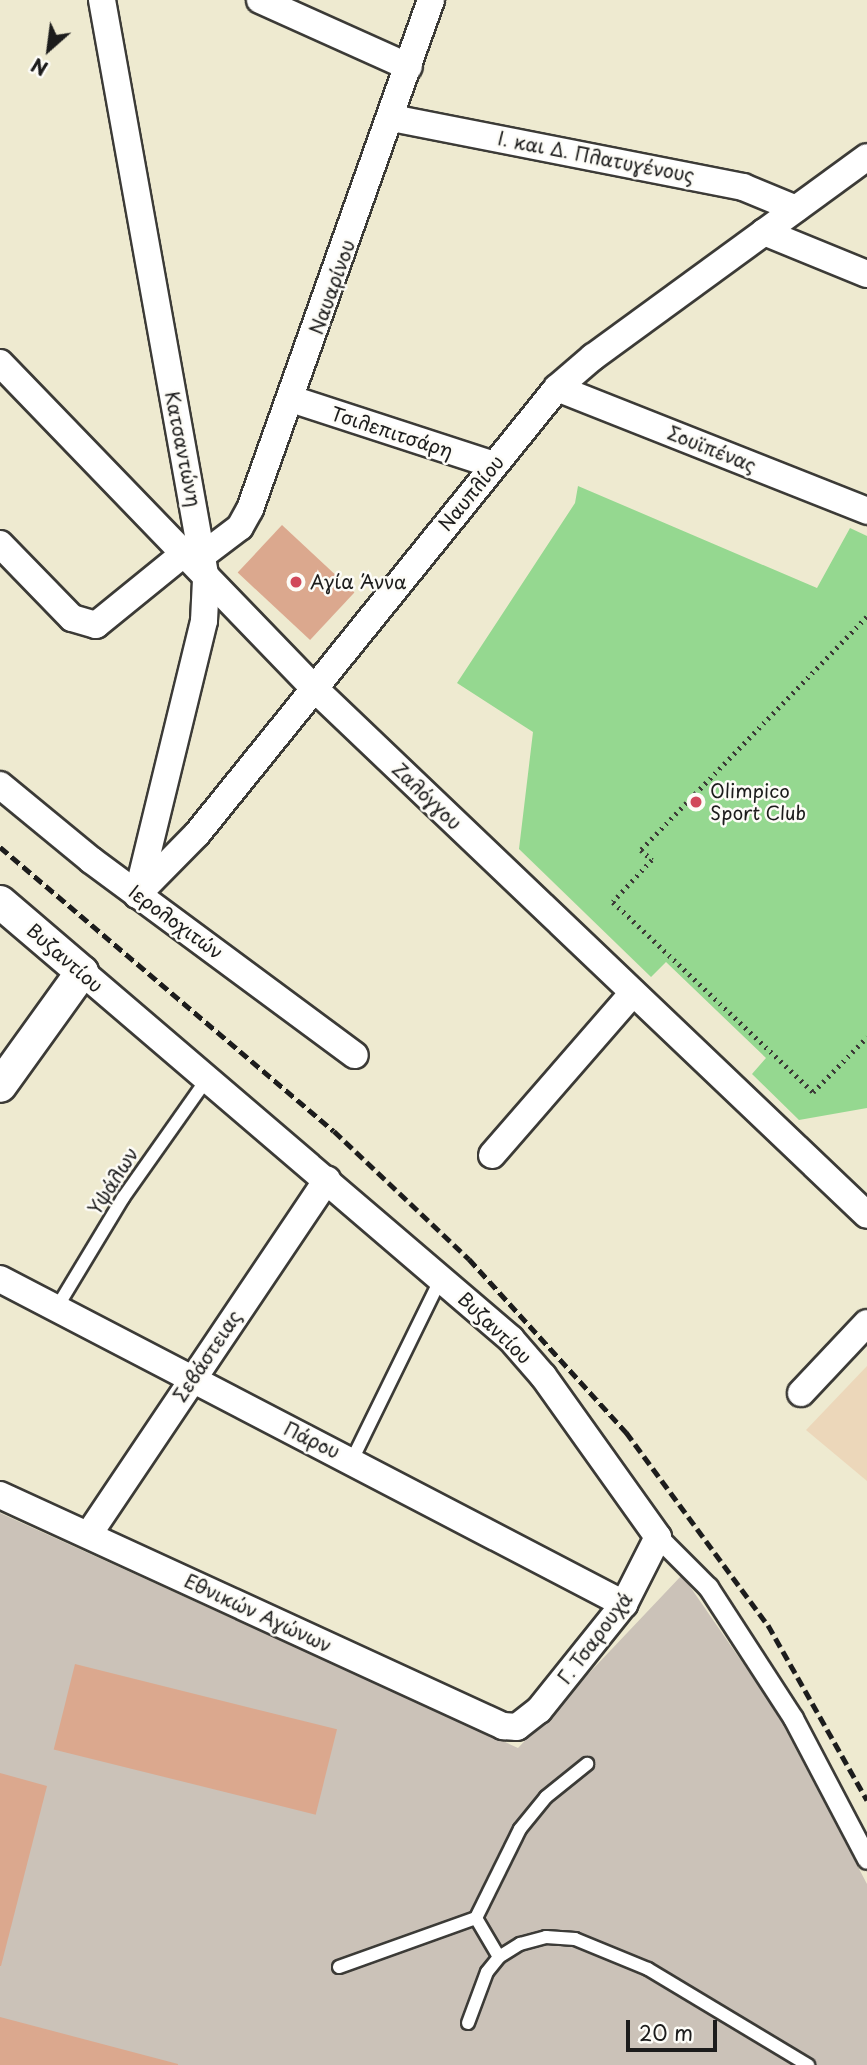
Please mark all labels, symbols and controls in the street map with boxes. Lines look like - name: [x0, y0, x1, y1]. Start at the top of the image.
- north arrow: [14, 14, 84, 84]
- text: N: [26, 52, 52, 83]
- street label: Ι. και Δ. Πλατυγένους: [495, 127, 697, 187]
- street label: Ναυαρίνου: [304, 237, 360, 337]
- street label: Κατσαντώνη: [161, 389, 205, 509]
- street label: Τσιλεπιτσάρη: [328, 402, 456, 462]
- street label: Σουϊπένας: [664, 421, 760, 477]
- street label: Ναυπλίου: [434, 451, 508, 535]
- place label: Αγία Άννα: [310, 571, 406, 593]
- marker: Αγία Άννα: [288, 574, 304, 590]
- street label: Ζαλόγγου: [388, 758, 466, 834]
- place label: Olimpico Sport Club: [710, 780, 806, 824]
- marker: Olimpico Sport Club: [688, 794, 704, 810]
- street label: Ιερολοχιτών: [124, 880, 228, 964]
- street label: Βυζαντίου: [22, 919, 108, 997]
- street label: Υψάλων: [83, 1143, 143, 1219]
- street label: Βυζαντίου: [454, 1287, 536, 1369]
- street label: Σεβάστειας: [168, 1306, 246, 1406]
- street label: Πάρου: [280, 1417, 344, 1463]
- street label: Εθνικών Αγώνων: [181, 1569, 335, 1657]
- street label: Γ. Τσαρουχά: [553, 1587, 637, 1689]
- scale bar: [629, 2006, 720, 2050]
- text: 20 m: [639, 2016, 693, 2048]

